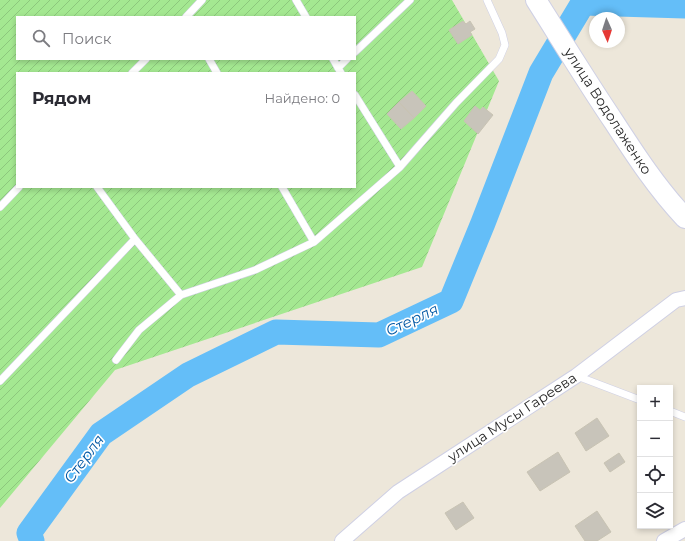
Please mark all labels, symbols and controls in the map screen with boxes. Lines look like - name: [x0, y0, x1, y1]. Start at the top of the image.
- north arrow: [589, 12, 625, 48]
- search box: [16, 16, 356, 60]
- icon: search: [30, 27, 52, 49]
- text: Поиск: [62, 29, 111, 48]
- street label: улица Водолаженко: [560, 43, 656, 178]
- text: Рядом: [32, 88, 91, 108]
- text: Найдено: 0: [264, 90, 340, 106]
- water label: Стерля: [383, 299, 441, 340]
- street label: улица Мусы Гареева: [443, 369, 580, 466]
- map controls: [637, 385, 673, 529]
- button: +: [637, 385, 673, 421]
- button: −: [637, 421, 673, 457]
- water label: Стерля: [59, 431, 108, 487]
- button: locate: [637, 457, 673, 493]
- button: layers: [637, 493, 673, 529]

